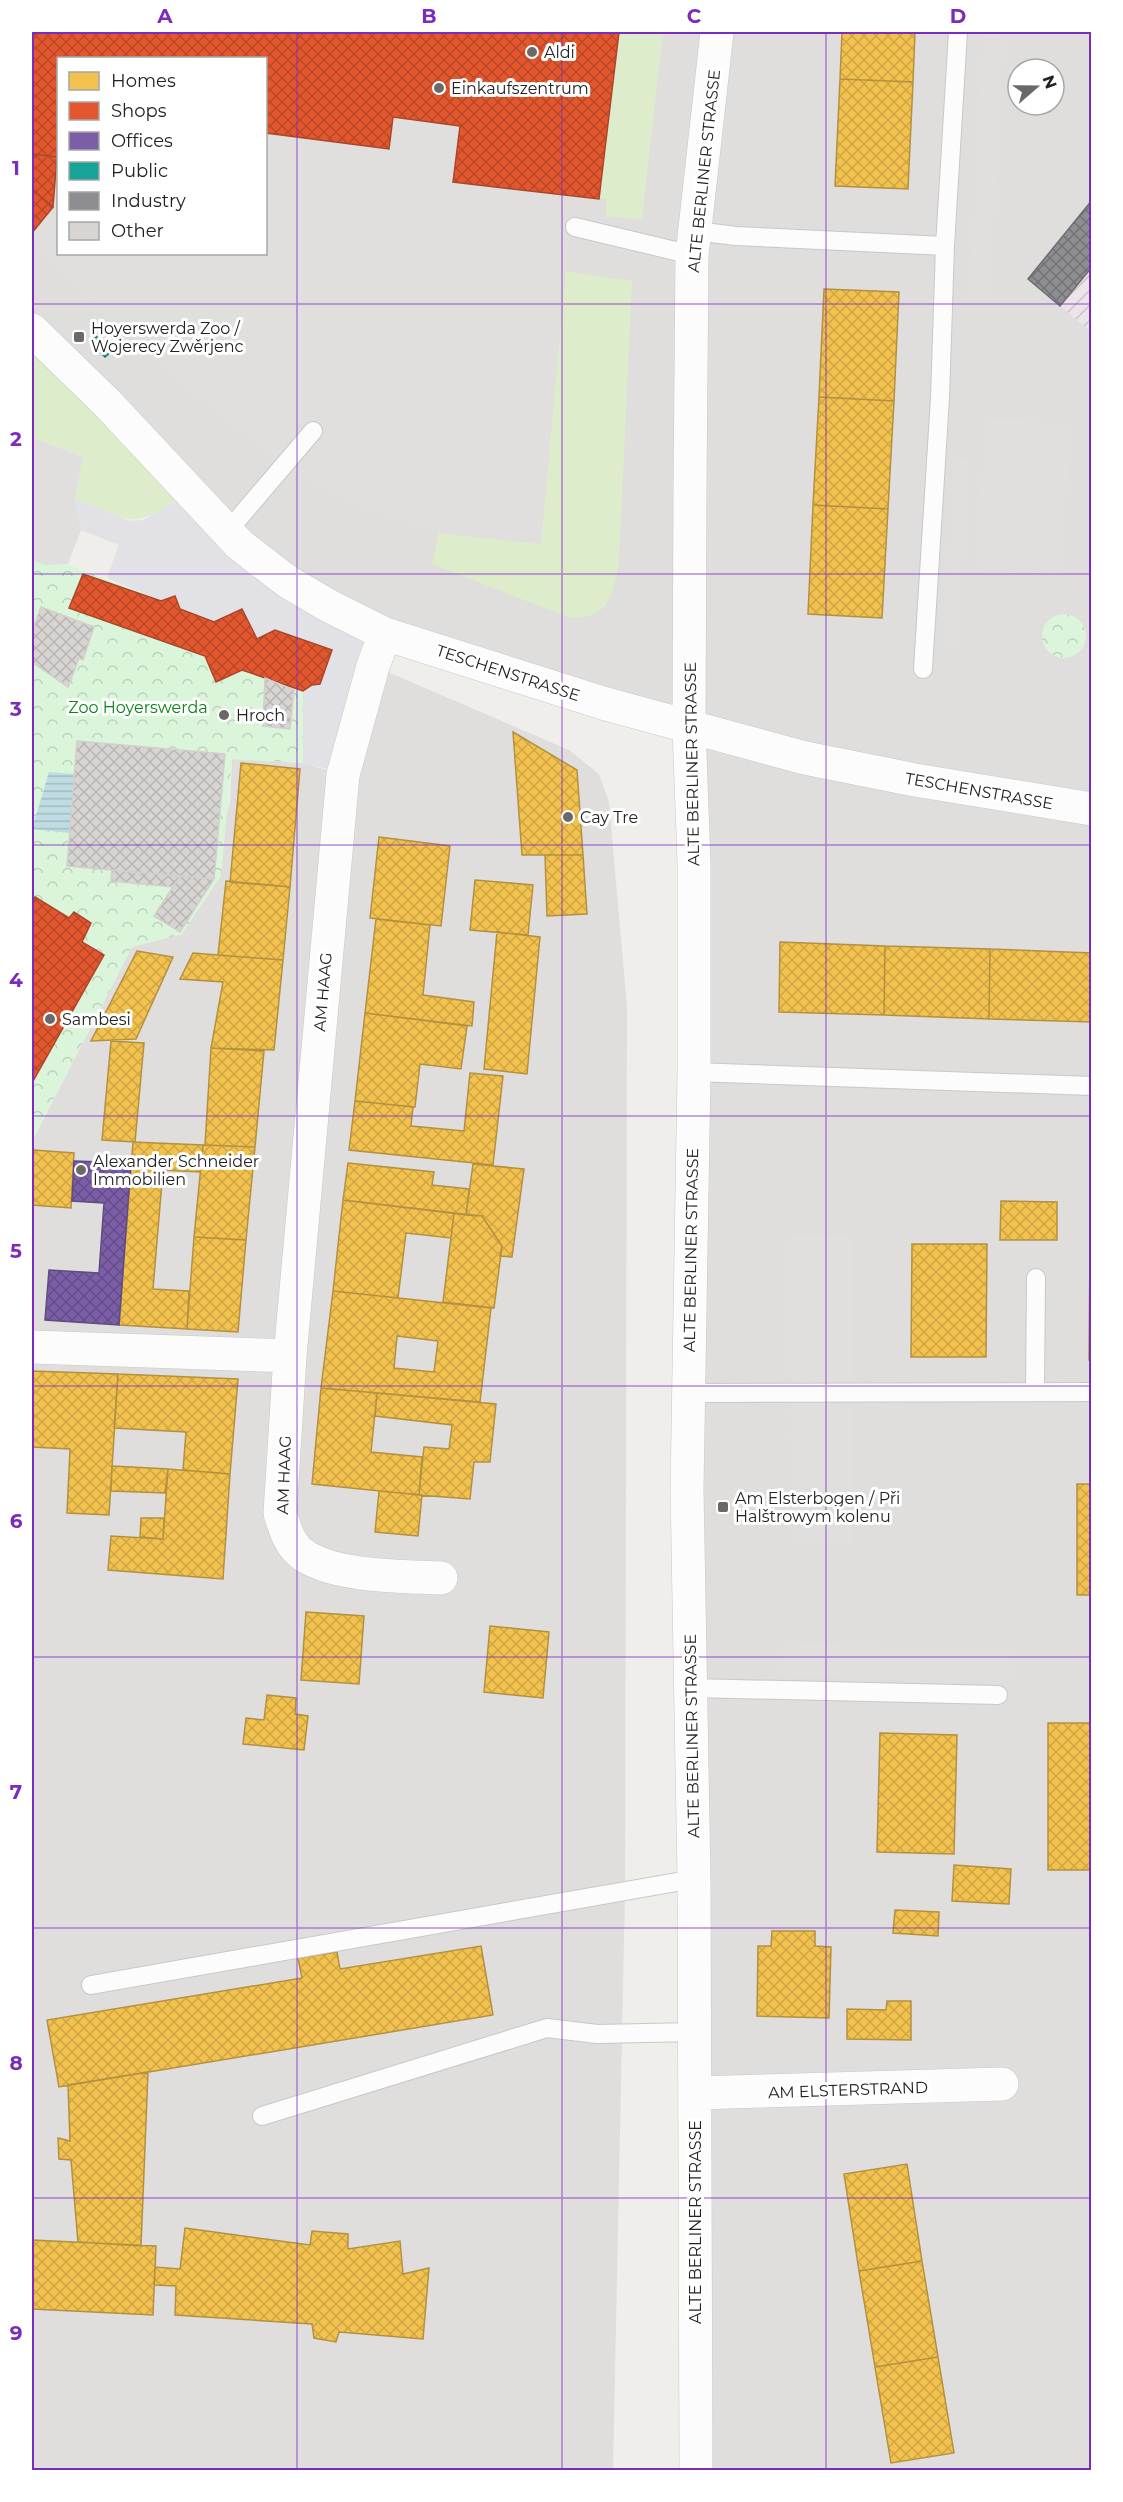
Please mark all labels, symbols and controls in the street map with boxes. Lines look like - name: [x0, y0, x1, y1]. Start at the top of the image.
- text: A: [156, 4, 173, 28]
- text: B: [421, 4, 437, 28]
- text: C: [687, 4, 702, 28]
- text: D: [950, 4, 966, 28]
- place label: Aldi: [544, 43, 575, 62]
- marker: Aldi: [525, 45, 539, 59]
- legend: [57, 57, 267, 255]
- north arrow: [1006, 57, 1066, 117]
- street label: ALTE BERLINER STRASSE: [684, 69, 724, 273]
- text: Homes: [111, 70, 176, 92]
- text: N: [1038, 73, 1061, 91]
- place label: Einkaufszentrum: [451, 79, 589, 98]
- marker: Einkaufszentrum: [432, 81, 446, 95]
- text: Shops: [111, 100, 167, 122]
- text: Offices: [111, 130, 173, 152]
- text: 1: [12, 156, 20, 180]
- text: Public: [111, 160, 168, 182]
- text: Industry: [111, 190, 186, 212]
- text: Other: [111, 220, 164, 242]
- place label: Hoyerswerda Zoo / Wojerecy Zwěrjenc: [91, 319, 244, 356]
- marker: Hoyerswerda Zoo / Wojerecy Zwěrjenc: [72, 330, 86, 344]
- text: 2: [10, 427, 22, 451]
- street label: TESCHENSTRASSE: [434, 641, 582, 705]
- street label: ALTE BERLINER STRASSE: [681, 662, 703, 866]
- text: 3: [9, 697, 22, 721]
- park label: Zoo Hoyerswerda: [68, 698, 208, 717]
- place label: Hroch: [236, 706, 285, 725]
- marker: Hroch: [217, 708, 231, 722]
- street label: TESCHENSTRASSE: [903, 769, 1055, 813]
- place label: Cay Tre: [580, 808, 638, 827]
- marker: Cay Tre: [561, 810, 575, 824]
- street label: AM HAAG: [310, 952, 336, 1032]
- text: 4: [9, 968, 23, 992]
- place label: Sambesi: [62, 1010, 131, 1029]
- marker: Sambesi: [43, 1012, 57, 1026]
- street label: ALTE BERLINER STRASSE: [680, 1148, 702, 1352]
- place label: Alexander Schneider Immobilien: [93, 1152, 259, 1189]
- marker: Alexander Schneider Immobilien: [74, 1163, 88, 1177]
- text: 5: [10, 1239, 22, 1263]
- street label: AM HAAG: [273, 1435, 295, 1515]
- place label: Am Elsterbogen / Při Halštrowym kolenu: [735, 1489, 900, 1526]
- marker: Am Elsterbogen / Při Halštrowym kolenu: [716, 1500, 730, 1514]
- text: 6: [10, 1509, 23, 1533]
- street label: ALTE BERLINER STRASSE: [681, 1634, 703, 1838]
- text: 7: [10, 1780, 22, 1804]
- text: 8: [9, 2051, 23, 2075]
- street label: AM ELSTERSTRAND: [768, 2078, 928, 2102]
- street label: ALTE BERLINER STRASSE: [686, 2120, 705, 2324]
- text: 9: [10, 2321, 22, 2345]

